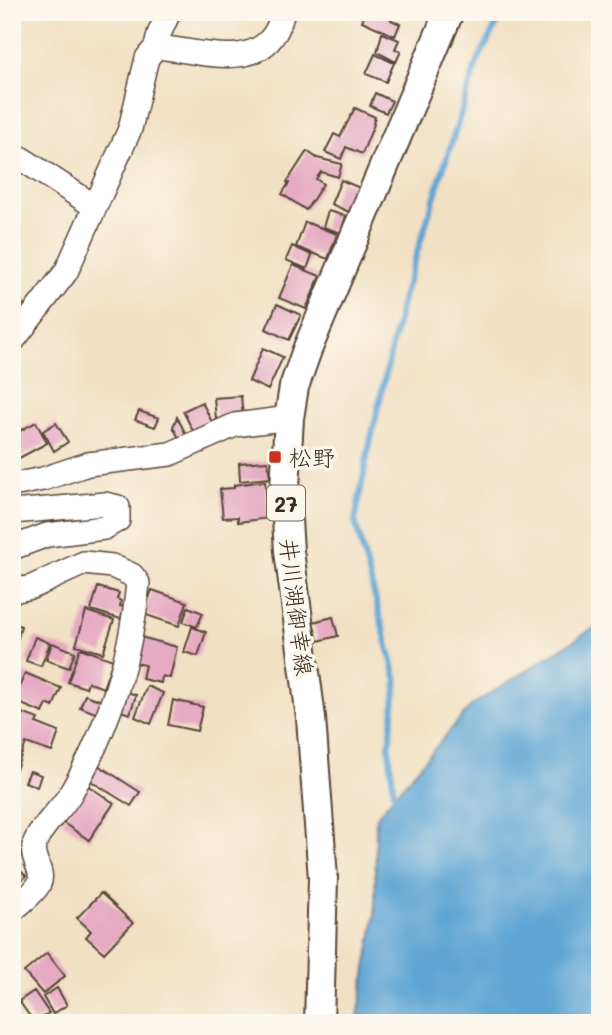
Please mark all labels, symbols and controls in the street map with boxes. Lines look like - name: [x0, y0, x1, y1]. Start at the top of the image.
- place label: 松野: [289, 442, 335, 472]
- marker: 松野: [267, 449, 283, 465]
- road number: 27: [267, 486, 305, 520]
- street label: 井川湖御幸線: [274, 537, 320, 677]

